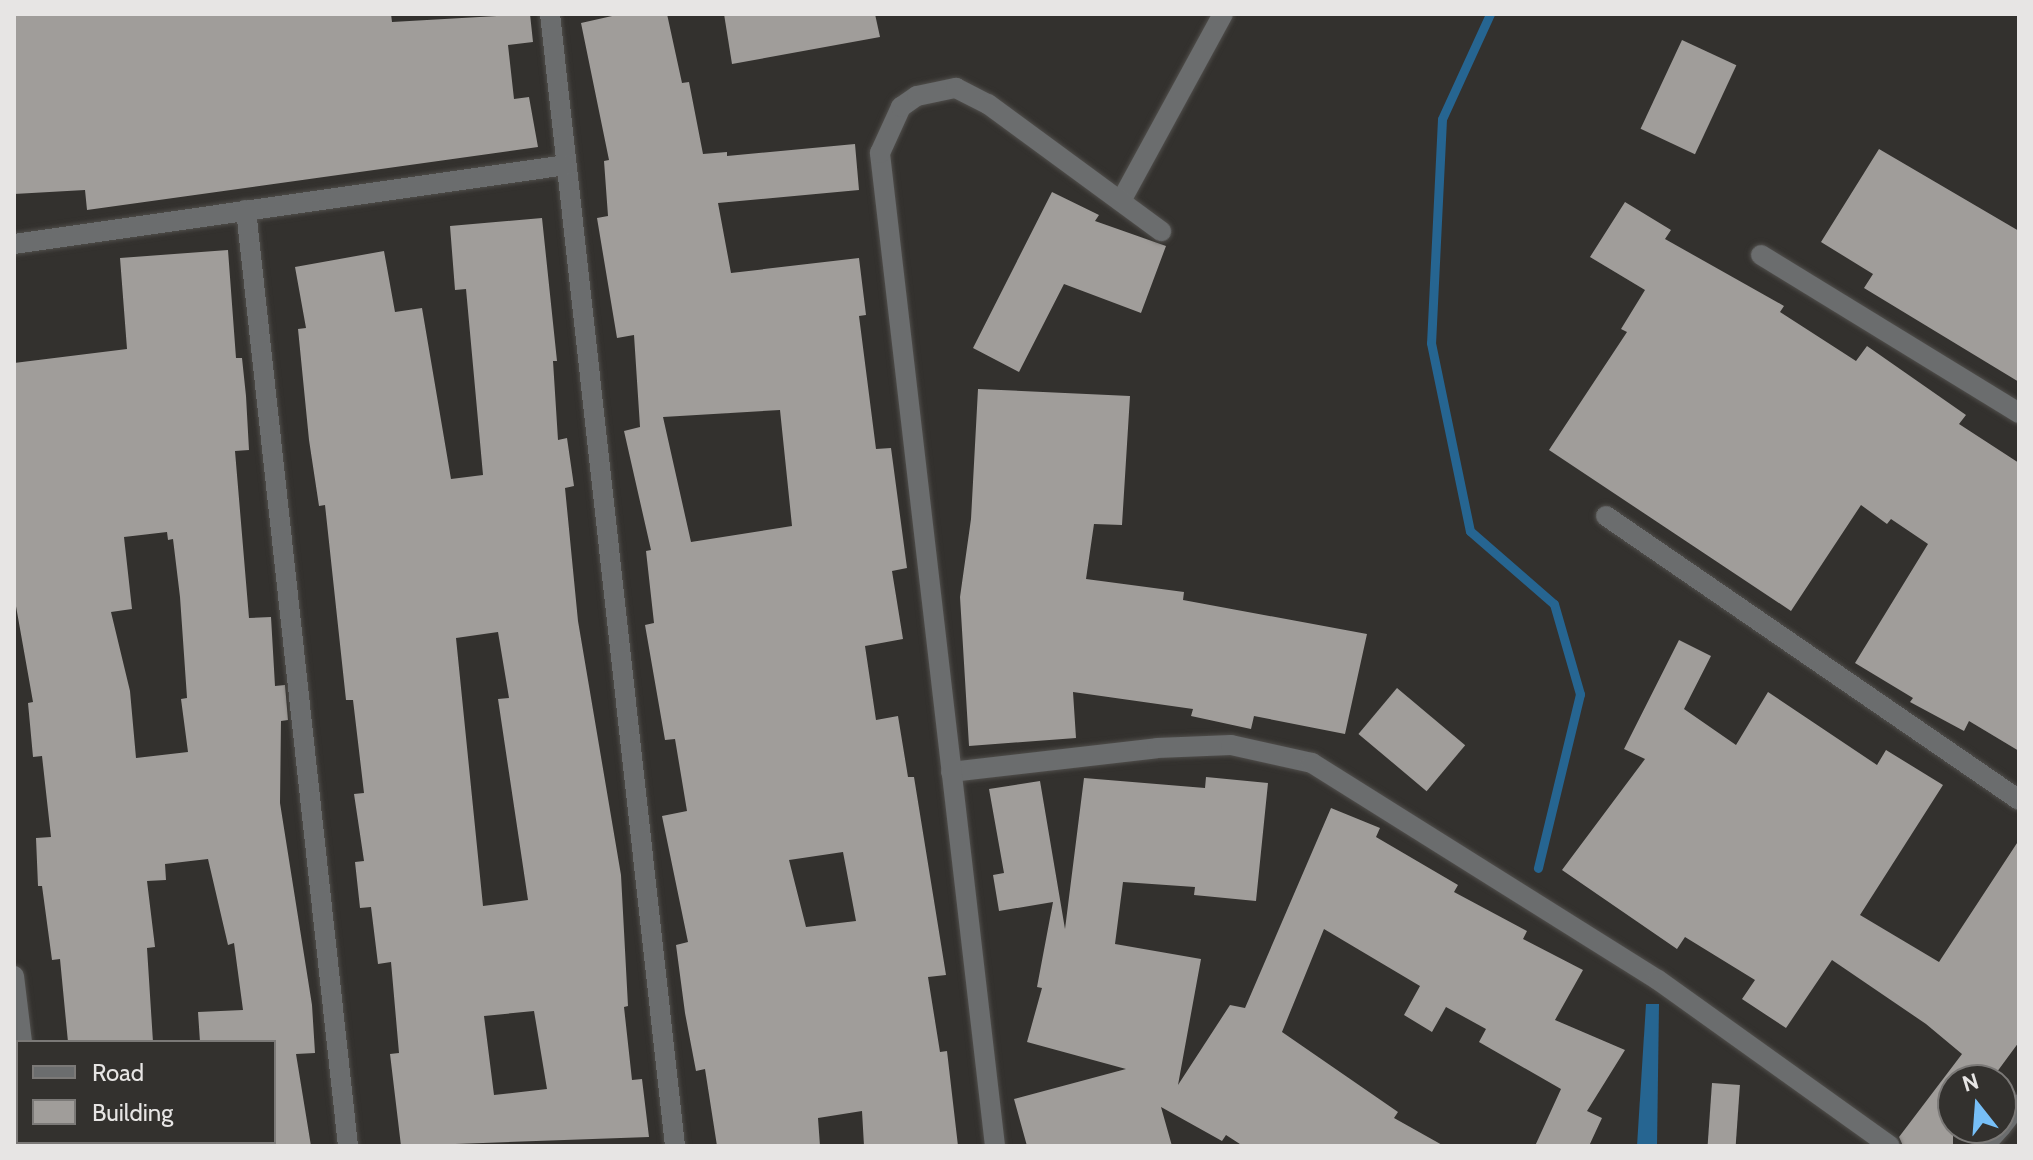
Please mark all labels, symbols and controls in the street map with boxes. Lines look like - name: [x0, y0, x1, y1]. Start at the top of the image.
- legend: [16, 1040, 276, 1144]
- text: Road: [92, 1058, 144, 1087]
- north arrow: [1937, 1064, 2017, 1144]
- text: N: [1959, 1067, 1982, 1098]
- text: Building: [92, 1098, 173, 1127]

